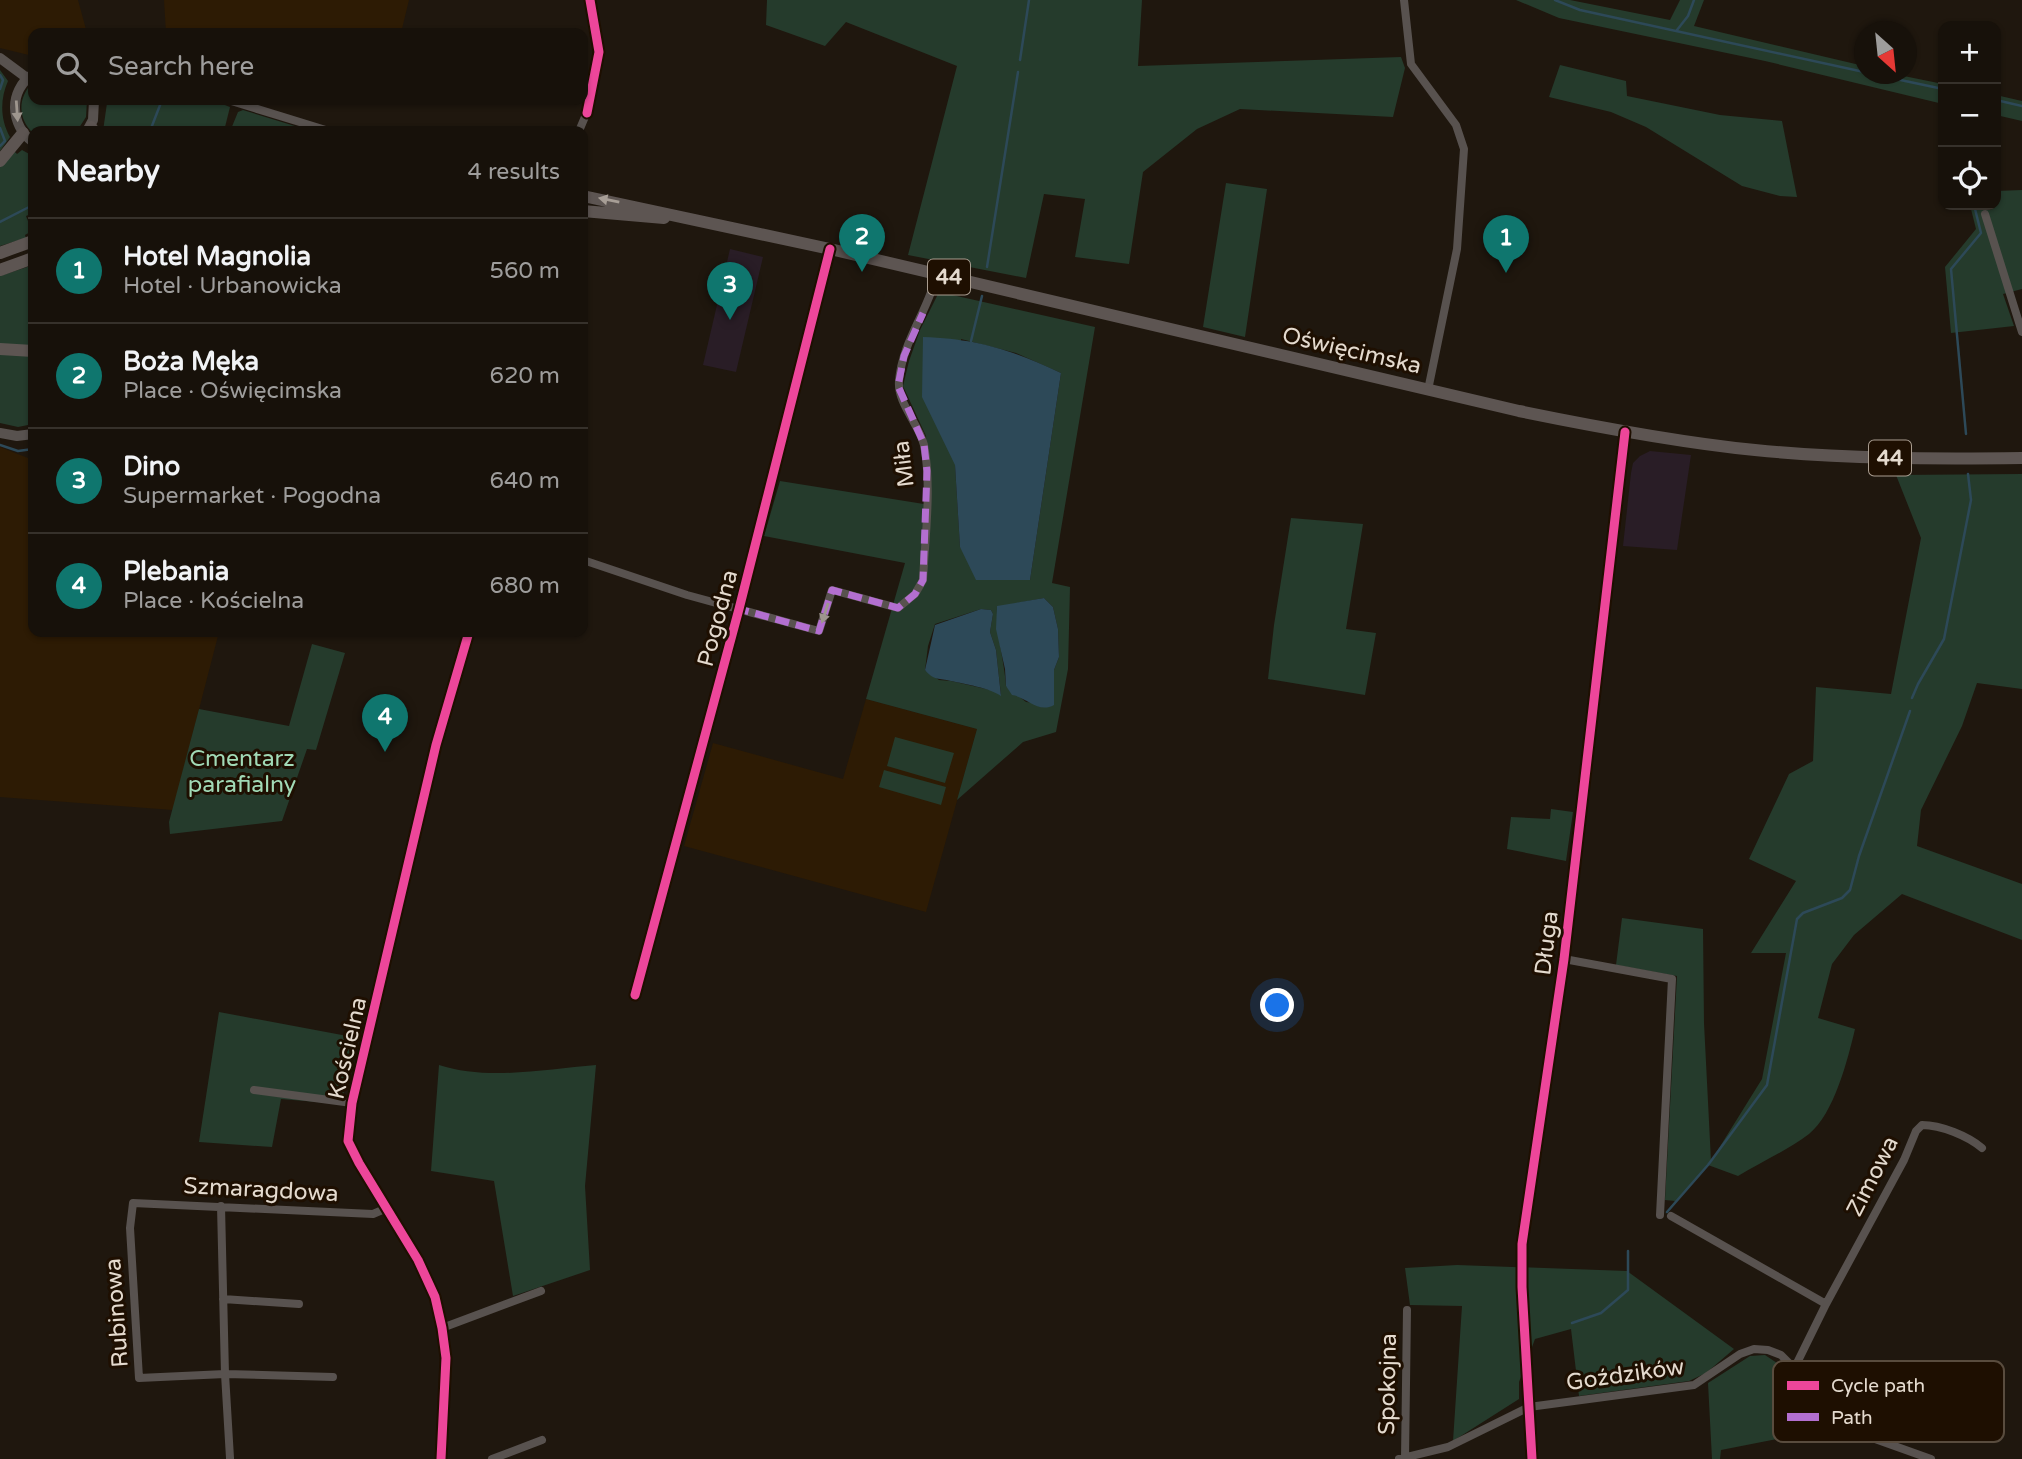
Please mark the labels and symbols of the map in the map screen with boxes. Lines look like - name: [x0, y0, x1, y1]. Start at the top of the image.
- north arrow: [1854, 21, 1917, 84]
- one-way arrow: [11, 100, 22, 122]
- one-way arrow: [598, 194, 620, 205]
- pin: 2: [839, 214, 885, 272]
- pin: 1: [1483, 215, 1529, 273]
- road number: 44: [928, 260, 970, 294]
- pin: 3: [707, 262, 753, 320]
- street label: Oświęcimska: [1280, 321, 1424, 381]
- street label: Miła: [887, 439, 921, 489]
- road number: 44: [1869, 440, 1911, 476]
- street label: Pogodna: [692, 567, 744, 670]
- one-way arrow: [819, 603, 829, 624]
- pin: 4: [362, 694, 408, 752]
- park label: Cmentarz parafialny: [188, 745, 296, 799]
- street label: Długa: [1529, 909, 1565, 977]
- your location: [1260, 988, 1294, 1022]
- street label: Kościelna: [323, 994, 373, 1102]
- street label: Zimowa: [1841, 1132, 1905, 1221]
- street label: Szmaragdowa: [183, 1172, 339, 1208]
- street label: Rubinowa: [99, 1257, 135, 1369]
- street label: Spokojna: [1373, 1333, 1403, 1435]
- street label: Goździków: [1564, 1353, 1686, 1397]
- legend: [1773, 1361, 2004, 1442]
- text: Cycle path: [1831, 1375, 1925, 1397]
- text: Path: [1831, 1407, 1873, 1429]

